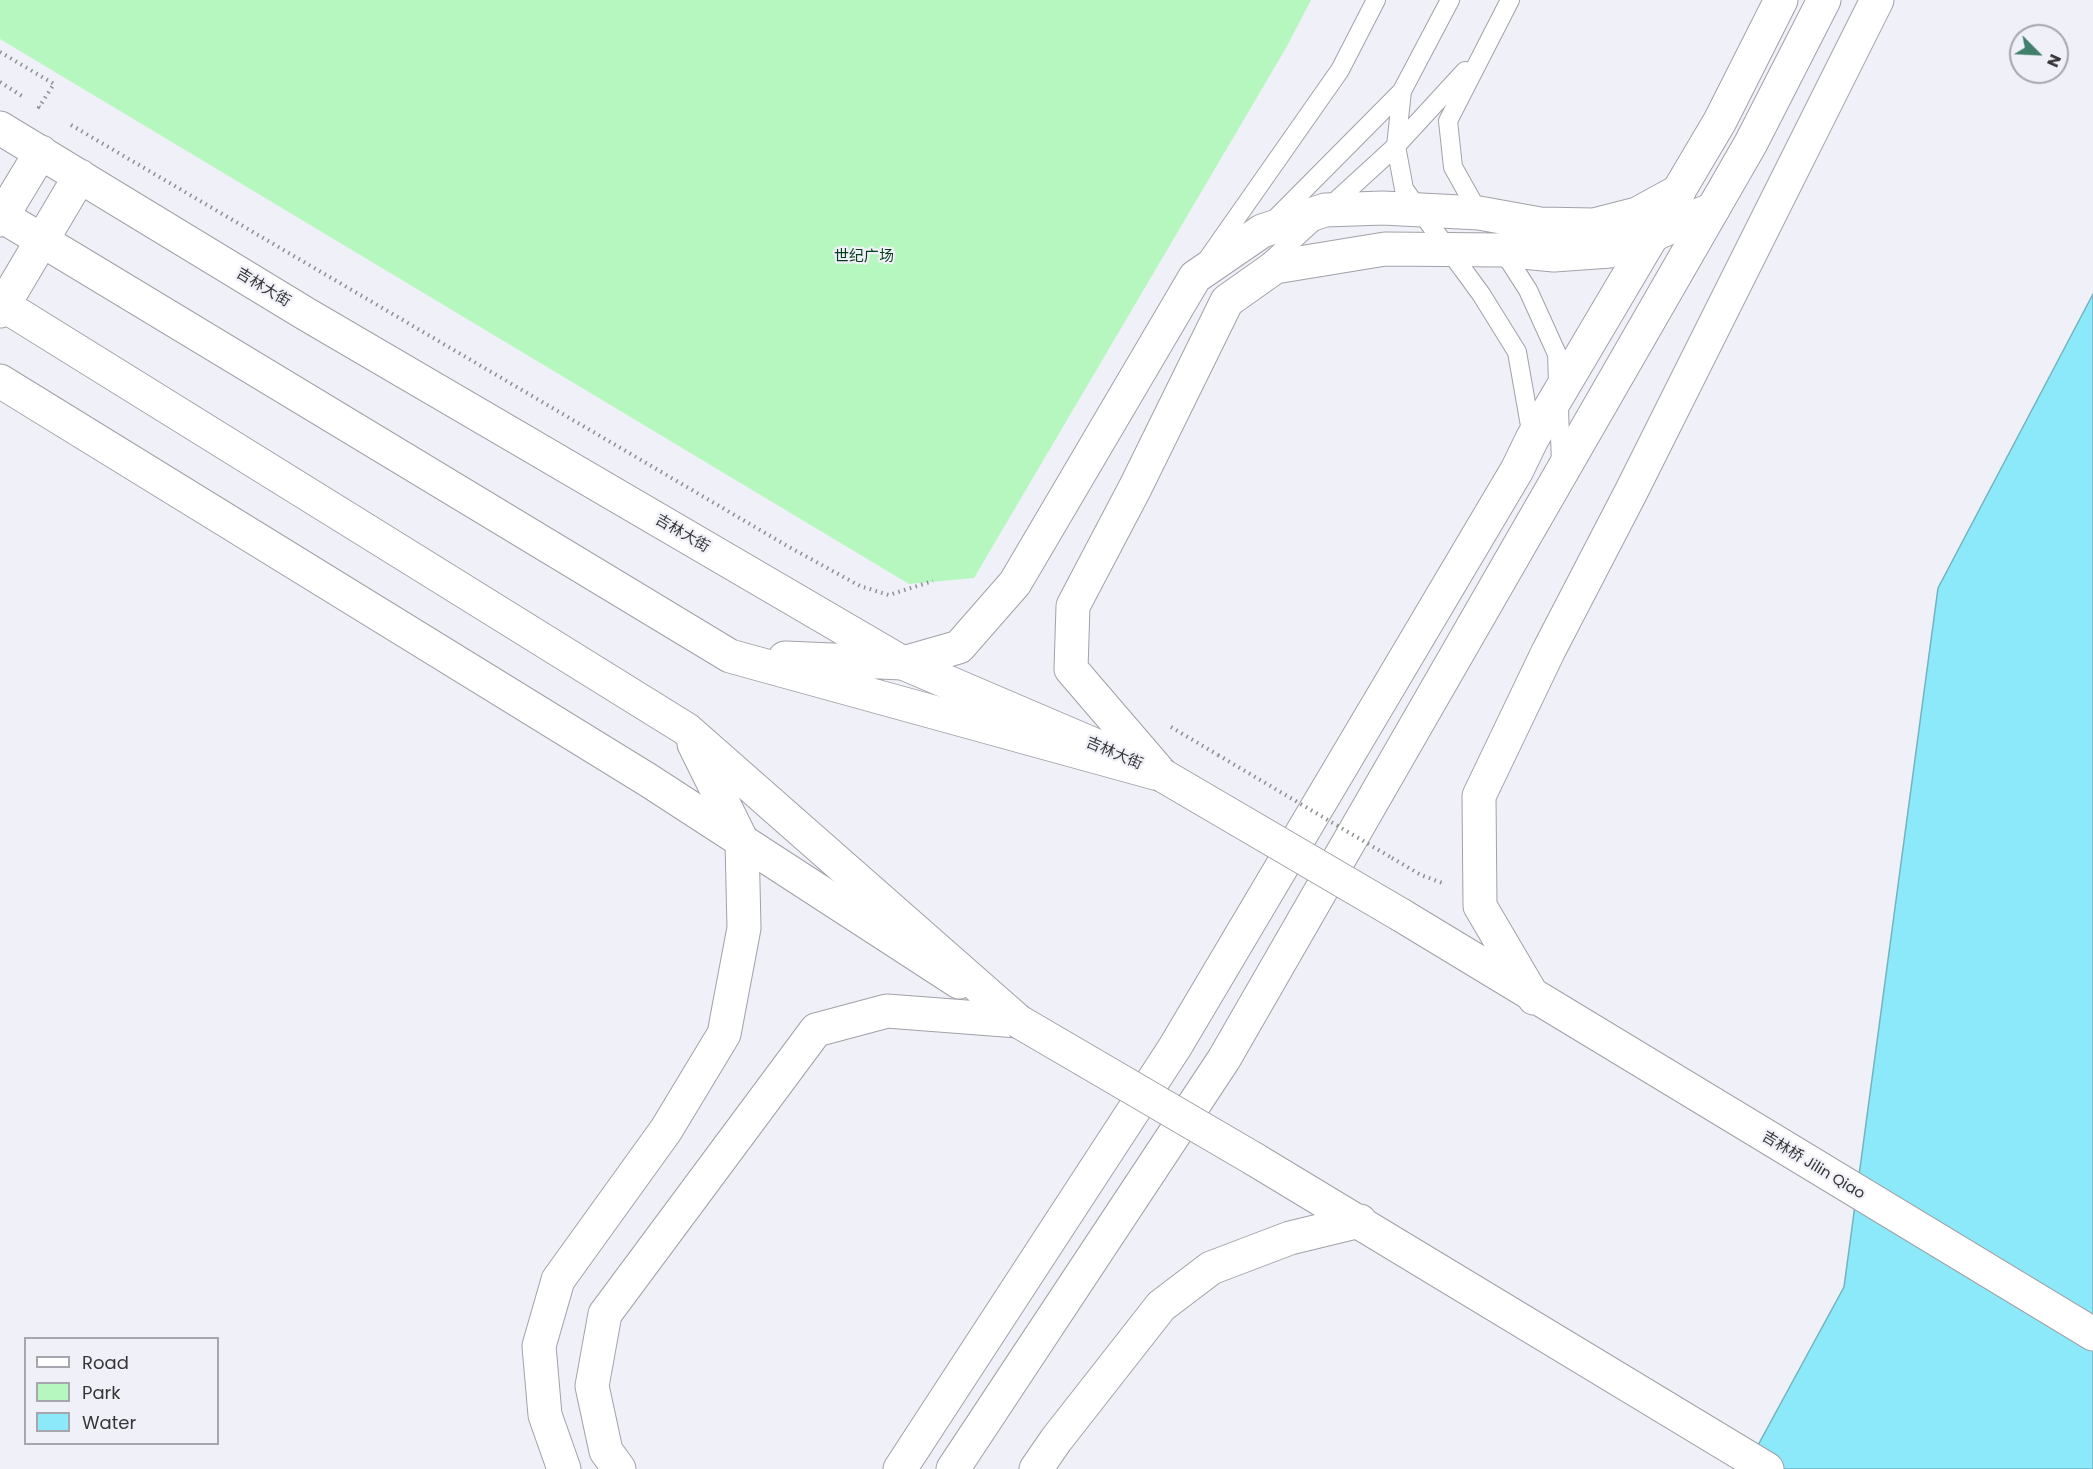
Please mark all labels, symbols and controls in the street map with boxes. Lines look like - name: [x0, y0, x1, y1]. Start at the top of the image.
- north arrow: [2009, 24, 2069, 84]
- text: N: [2041, 51, 2067, 71]
- park label: 世纪广场: [834, 248, 894, 266]
- street label: 吉林大街: [233, 265, 293, 311]
- street label: 吉林大街: [652, 511, 712, 557]
- street label: 吉林大街: [1083, 734, 1145, 774]
- street label: 吉林桥 Jilin Qiao: [1758, 1128, 1868, 1204]
- legend: [24, 1337, 219, 1445]
- text: Road: [82, 1350, 129, 1375]
- text: Park: [82, 1380, 121, 1405]
- text: Water: [82, 1410, 136, 1435]

